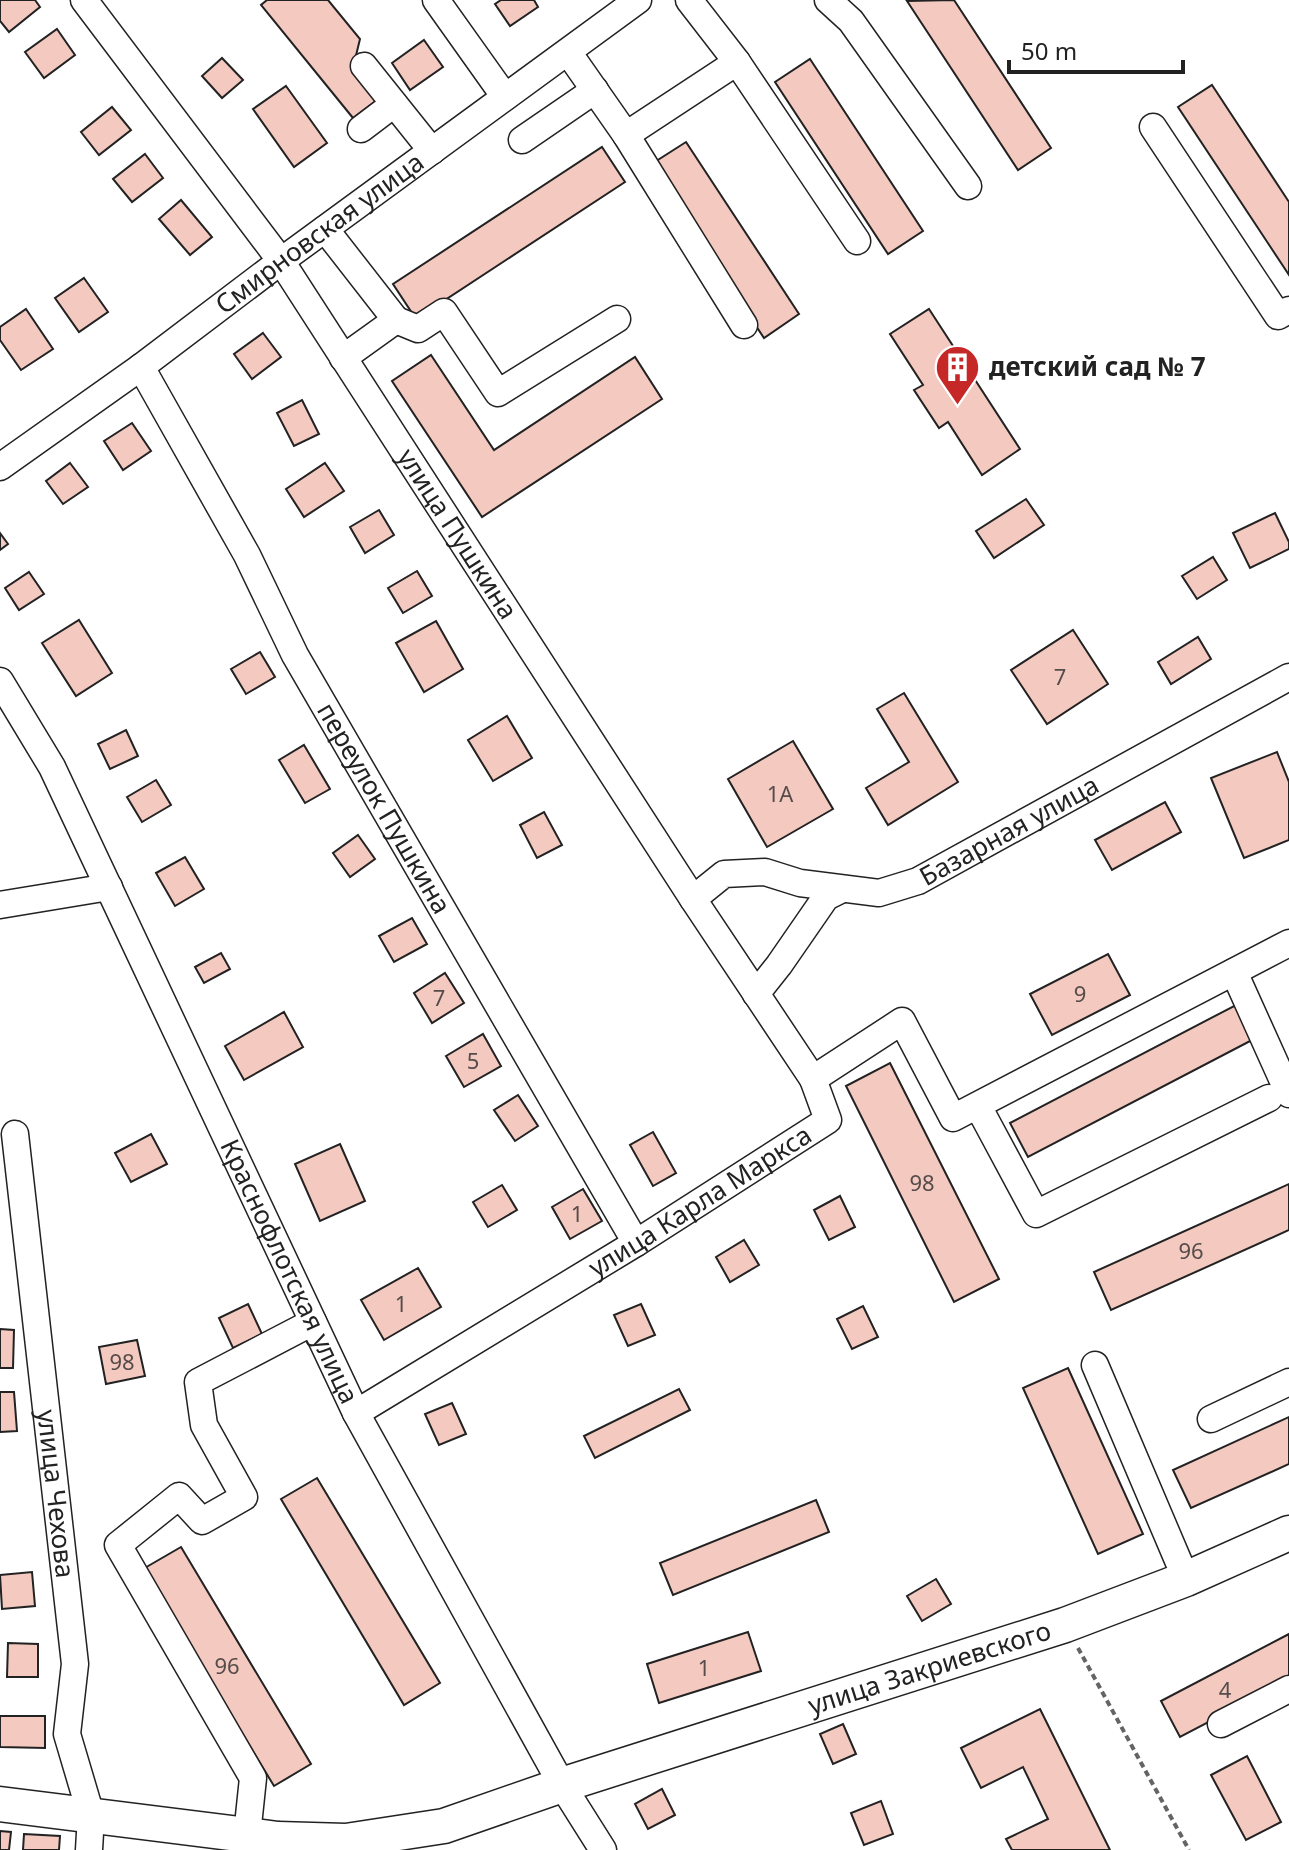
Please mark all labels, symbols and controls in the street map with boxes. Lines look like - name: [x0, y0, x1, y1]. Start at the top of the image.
- scale bar: [1009, 24, 1183, 74]
- text: 50 m: [1021, 34, 1077, 67]
- street label: Смирновская улица: [207, 144, 431, 322]
- building icon: детский сад № 7: [934, 343, 982, 406]
- place label: детский сад № 7: [989, 348, 1206, 384]
- street label: улица Пушкина: [390, 441, 527, 626]
- house number: 7: [1054, 661, 1066, 691]
- street label: переулок Пушкина: [309, 696, 460, 920]
- street label: Базарная улица: [913, 766, 1105, 894]
- house number: 1А: [767, 778, 794, 808]
- house number: 9: [1074, 978, 1086, 1008]
- house number: 7: [433, 982, 445, 1012]
- house number: 5: [467, 1045, 479, 1075]
- street label: улица Карла Маркса: [581, 1116, 818, 1285]
- street label: Краснофлотская улица: [213, 1133, 368, 1409]
- house number: 98: [909, 1167, 935, 1197]
- house number: 1: [571, 1198, 583, 1228]
- house number: 96: [1178, 1235, 1204, 1265]
- house number: 1: [395, 1288, 407, 1318]
- house number: 98: [109, 1346, 135, 1376]
- street label: улица Чехова: [29, 1408, 84, 1580]
- street label: улица Закриевского: [803, 1612, 1055, 1723]
- house number: 96: [214, 1650, 240, 1680]
- house number: 1: [698, 1652, 710, 1682]
- house number: 4: [1219, 1674, 1232, 1704]

